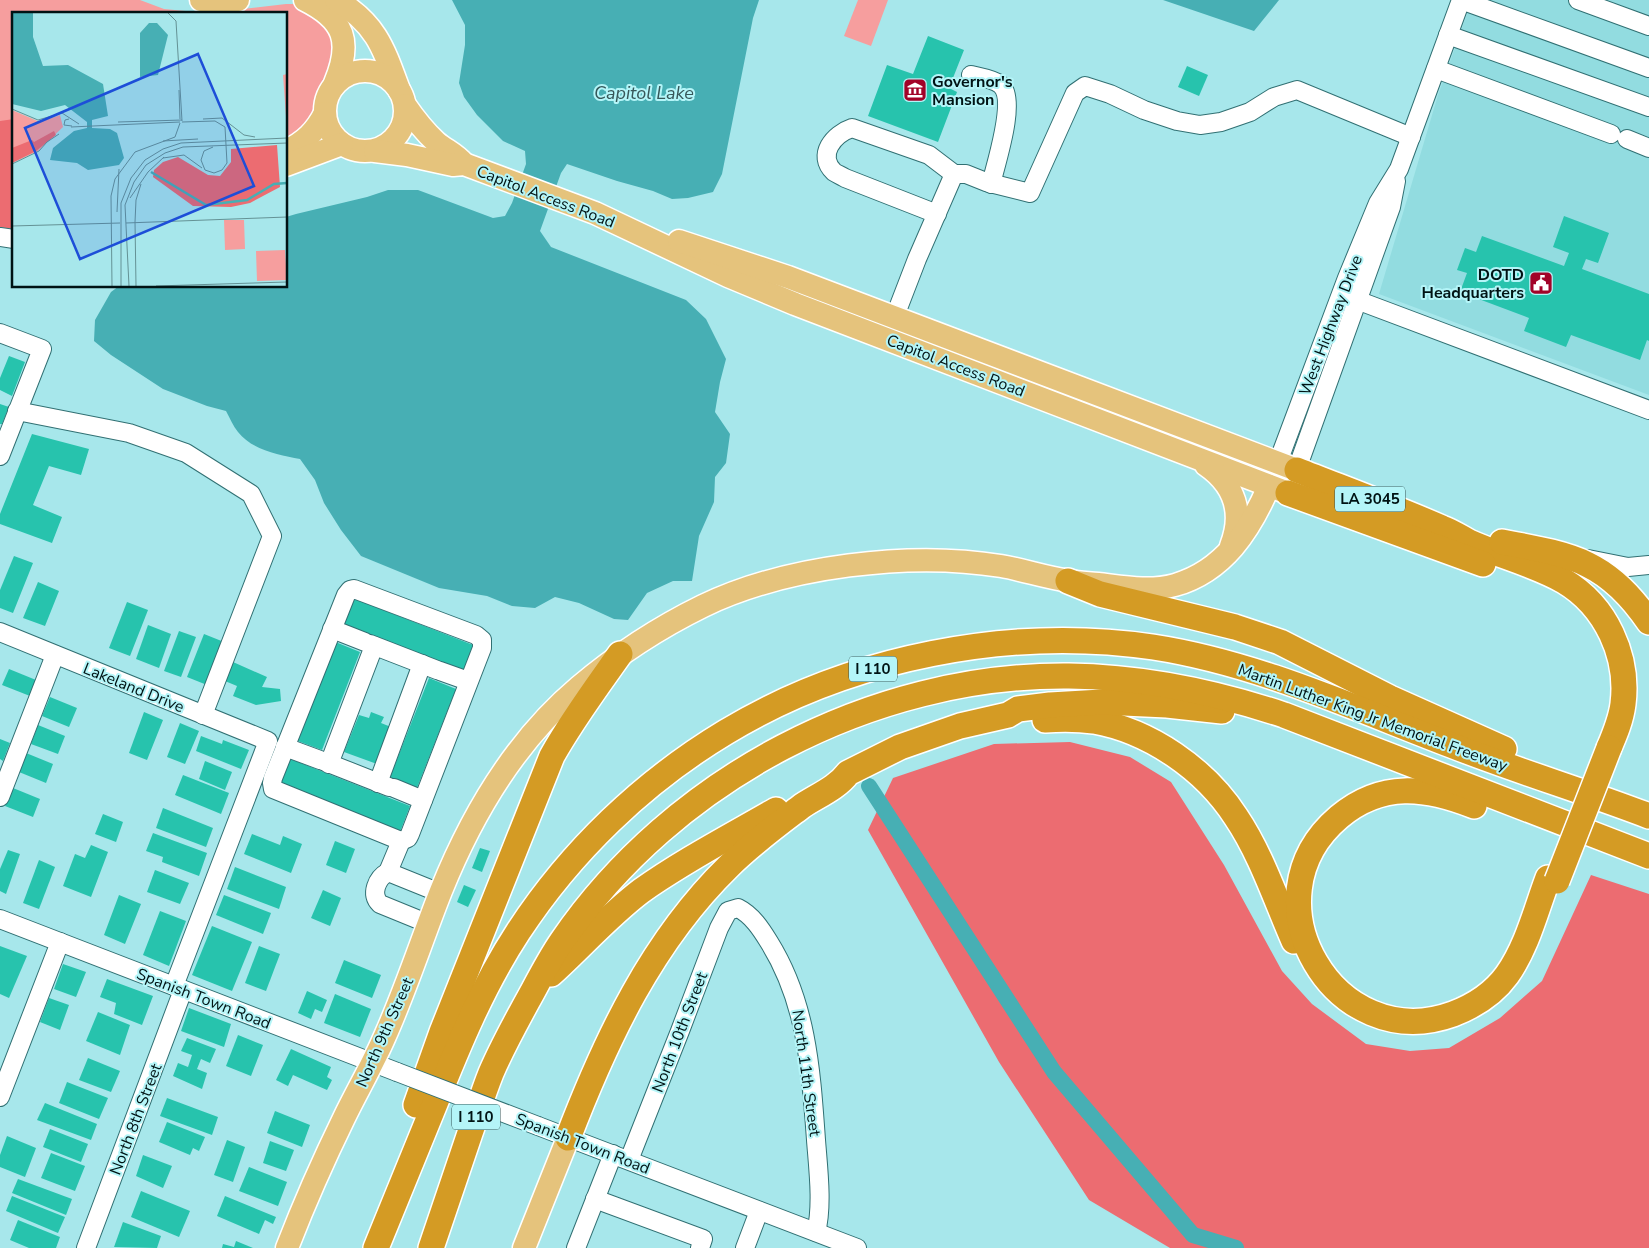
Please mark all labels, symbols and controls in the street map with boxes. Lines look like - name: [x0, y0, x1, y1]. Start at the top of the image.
- inset map: [12, 12, 288, 288]
- place label: Governor's Mansion: [932, 71, 1013, 111]
- museum icon: Governor's Mansion: [902, 77, 928, 103]
- water label: Capitol Lake: [594, 81, 694, 105]
- street label: Capitol Access Road: [473, 160, 618, 233]
- street label: West Highway Drive: [1294, 252, 1368, 399]
- place label: DOTD Headquarters: [1422, 264, 1524, 304]
- public building icon: DOTD Headquarters: [1528, 270, 1554, 296]
- street label: Capitol Access Road: [883, 329, 1028, 402]
- road number: LA 3045: [1335, 486, 1405, 512]
- road number: I 110: [849, 656, 897, 682]
- street label: Lakeland Drive: [80, 658, 187, 718]
- street label: Martin Luther King Jr Memorial Freeway: [1235, 659, 1511, 777]
- street label: Spanish Town Road: [133, 963, 274, 1035]
- street label: North 10th Street: [647, 969, 713, 1096]
- street label: North 9th Street: [351, 974, 419, 1091]
- street label: North 11th Street: [786, 1009, 826, 1138]
- street label: North 8th Street: [105, 1060, 167, 1178]
- road number: I 110: [452, 1104, 500, 1130]
- street label: Spanish Town Road: [512, 1108, 653, 1180]

